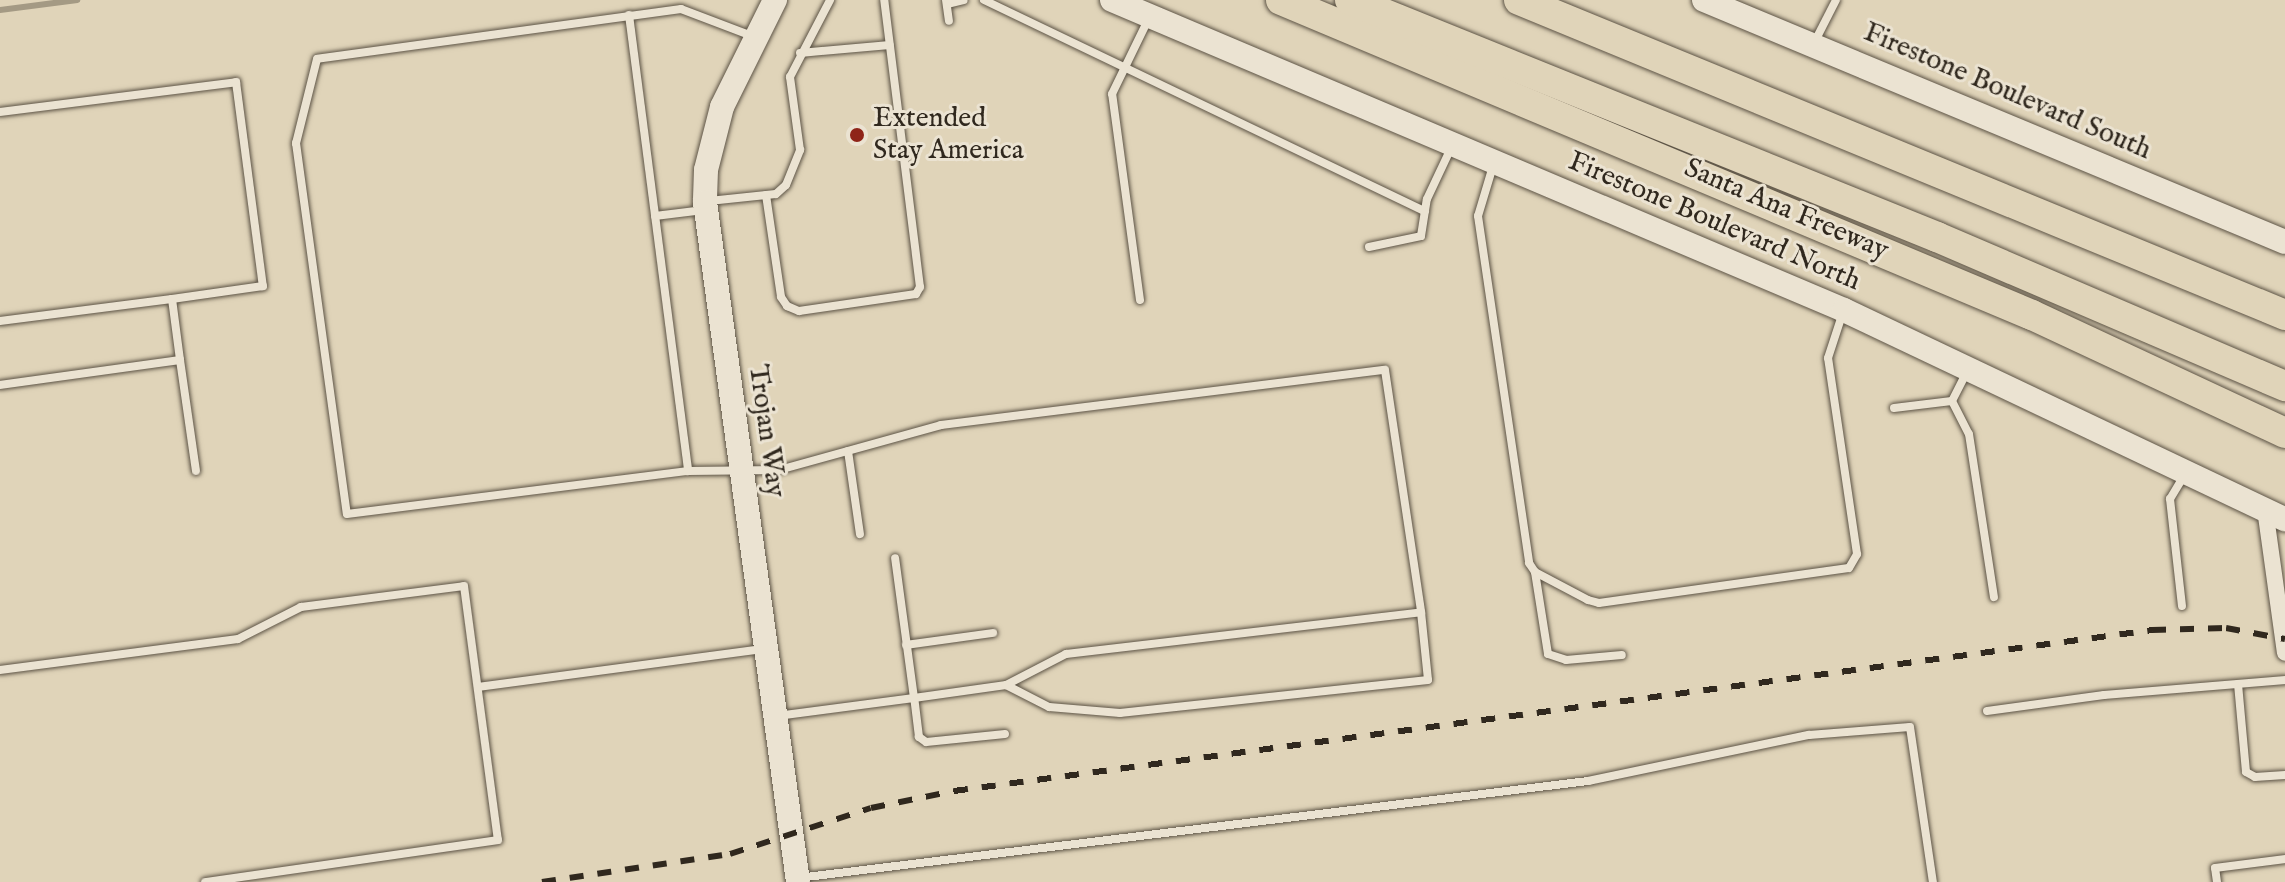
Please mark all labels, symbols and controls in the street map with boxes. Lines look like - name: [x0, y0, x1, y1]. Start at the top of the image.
- street label: Firestone Boulevard South: [1858, 16, 2156, 168]
- place label: Extended Stay America: [873, 102, 1024, 168]
- marker: Extended Stay America: [848, 126, 866, 144]
- street label: Firestone Boulevard North: [1563, 145, 1865, 299]
- street label: Santa Ana Freeway: [1679, 152, 1893, 268]
- street label: Trojan Way: [740, 362, 792, 500]

